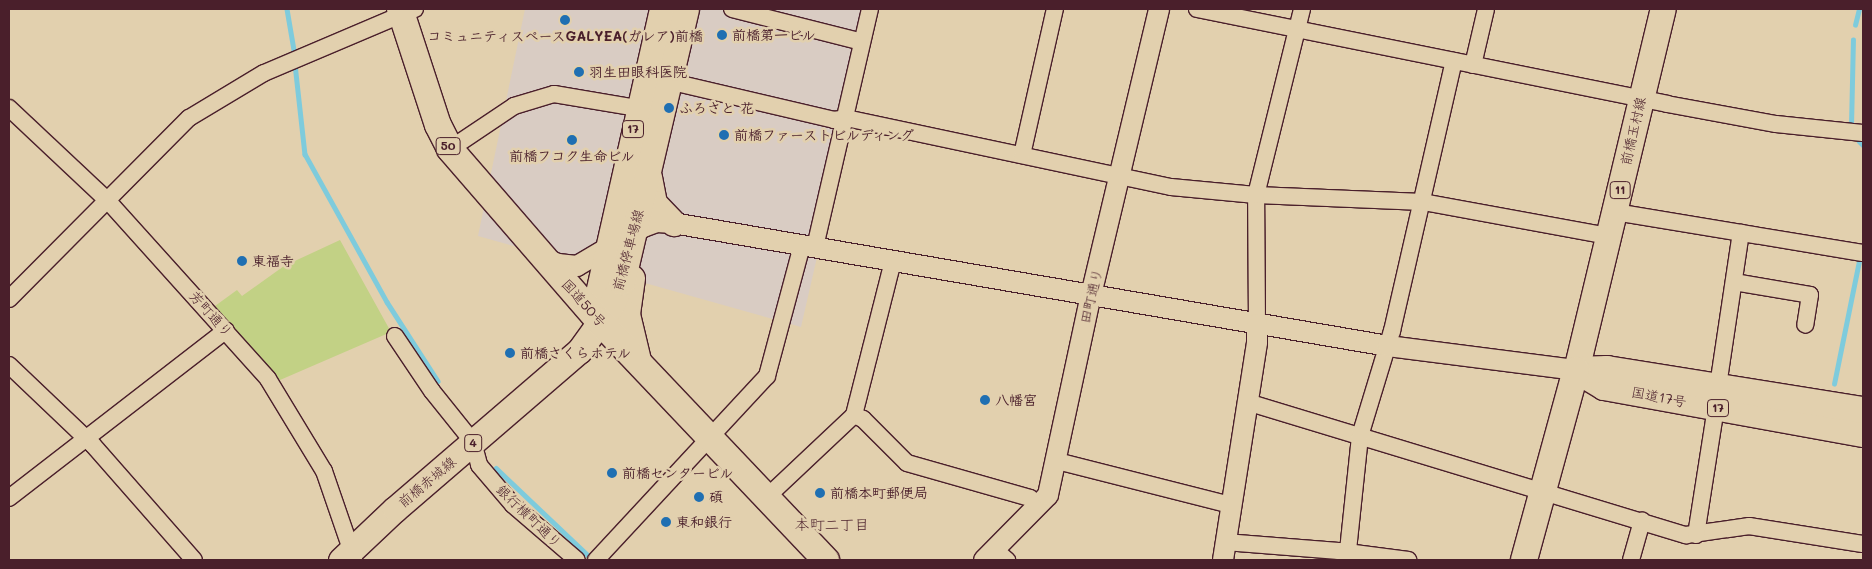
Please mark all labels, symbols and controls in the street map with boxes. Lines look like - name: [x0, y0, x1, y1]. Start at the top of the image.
- marker: コミュニティスペースGALYEA(ガレア)前橋: [559, 14, 571, 26]
- place label: 前橋第一ビル: [732, 27, 816, 43]
- place label: コミュニティスペースGALYEA(ガレア)前橋: [426, 28, 704, 44]
- marker: 前橋第一ビル: [716, 29, 728, 41]
- place label: 羽生田眼科医院: [589, 64, 687, 80]
- marker: 羽生田眼科医院: [573, 66, 585, 78]
- street label: 前橋玉村線: [1617, 95, 1649, 167]
- place label: ふろさと 花: [679, 100, 754, 116]
- marker: ふろさと 花: [663, 102, 675, 114]
- road number: 17: [622, 120, 644, 138]
- place label: 前橋ファーストビルディング: [734, 127, 916, 143]
- marker: 前橋ファーストビルディング: [718, 129, 730, 141]
- marker: 前橋フコク生命ビル: [566, 134, 578, 146]
- road number: 50: [436, 136, 460, 156]
- place label: 前橋フコク生命ビル: [509, 148, 635, 164]
- road number: 11: [1609, 180, 1631, 200]
- street label: 前橋停車場線: [609, 207, 647, 293]
- place label: 東福寺: [252, 253, 294, 269]
- marker: 東福寺: [236, 255, 248, 267]
- street label: 田町通り: [1077, 267, 1105, 325]
- street label: 国道50号: [558, 276, 610, 330]
- street label: 芳町通り: [186, 288, 236, 340]
- place label: 前橋さくらホテル: [520, 345, 632, 361]
- marker: 前橋さくらホテル: [504, 347, 516, 359]
- street label: 国道17号: [1630, 383, 1688, 411]
- place label: 八幡宮: [995, 392, 1037, 408]
- marker: 八幡宮: [979, 394, 991, 406]
- road number: 17: [1707, 398, 1729, 418]
- road number: 4: [463, 433, 483, 452]
- street label: 前橋赤城線: [395, 453, 459, 511]
- place label: 前橋センタービル: [622, 465, 734, 481]
- marker: 前橋センタービル: [606, 467, 618, 479]
- street label: 銀行横町通り: [493, 481, 565, 551]
- place label: 前橋本町郵便局: [830, 485, 928, 501]
- marker: 前橋本町郵便局: [814, 487, 826, 499]
- place label: 碩: [709, 489, 723, 505]
- marker: 碩: [693, 491, 705, 503]
- place label: 東和銀行: [676, 514, 732, 530]
- marker: 東和銀行: [660, 516, 672, 528]
- district label: 本町二丁目: [795, 516, 869, 534]

